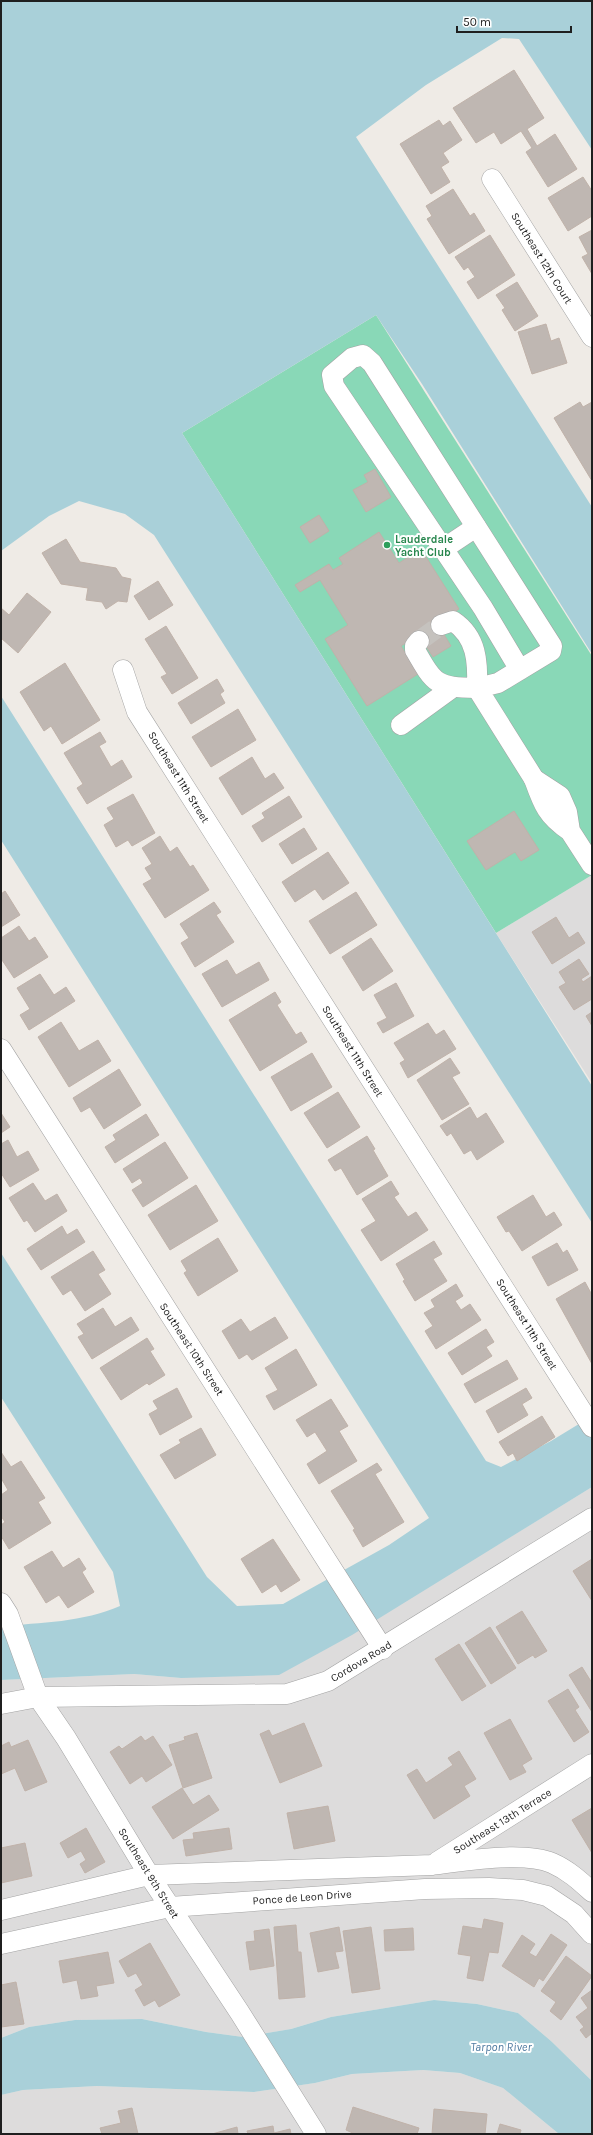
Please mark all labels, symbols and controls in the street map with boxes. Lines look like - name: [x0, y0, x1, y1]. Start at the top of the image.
- scale bar: [457, 8, 571, 34]
- text: 50 m: [463, 15, 491, 29]
- street label: Southeast 12th Court: [508, 210, 575, 306]
- place label: Lauderdale Yacht Club: [395, 533, 453, 559]
- marker: Lauderdale Yacht Club: [382, 540, 392, 550]
- street label: Southeast 11th Street: [145, 729, 212, 825]
- street label: Southeast 11th Street: [319, 1003, 386, 1099]
- street label: Southeast 11th Street: [493, 1276, 560, 1372]
- street label: Southeast 10th Street: [157, 1300, 226, 1398]
- street label: Cordova Road: [328, 1638, 394, 1685]
- street label: Southeast 13th Terrace: [451, 1786, 554, 1857]
- street label: Southeast 9th Street: [115, 1826, 182, 1921]
- street label: Ponce de Leon Drive: [252, 1888, 352, 1907]
- water label: Tarpon River: [471, 2040, 532, 2054]

